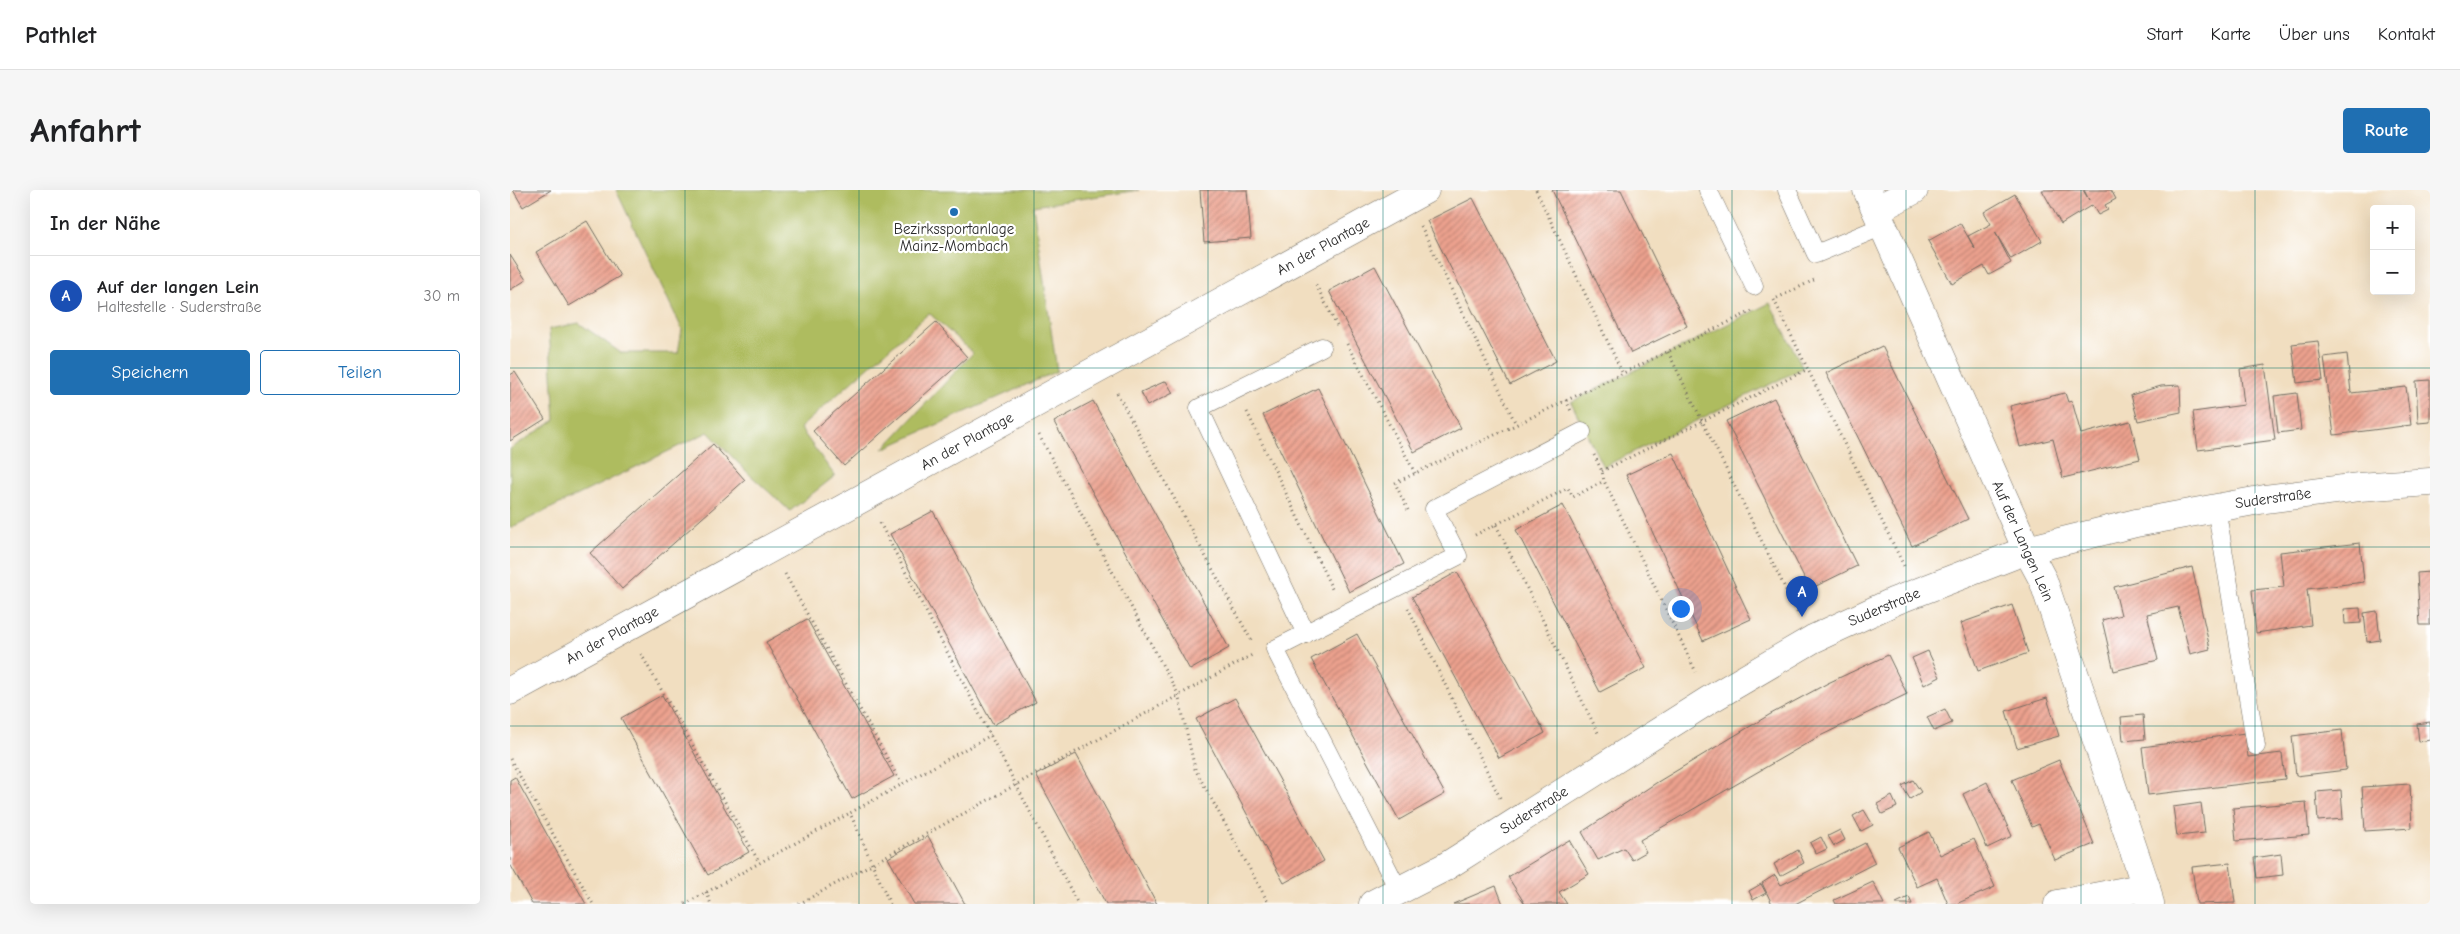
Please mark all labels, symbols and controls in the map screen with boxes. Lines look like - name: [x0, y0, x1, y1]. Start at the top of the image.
- text: Pathlet: [25, 21, 96, 49]
- text: Start: [2146, 24, 2183, 45]
- text: Karte: [2211, 24, 2251, 45]
- text: Über uns: [2279, 24, 2350, 45]
- text: Kontakt: [2378, 24, 2435, 45]
- button: Route: [2343, 108, 2430, 153]
- text: Anfahrt: [30, 110, 141, 151]
- map controls: [2370, 205, 2415, 295]
- button: +: [2370, 205, 2415, 250]
- marker: Bezirkssportanlage Mainz-Mombach: [948, 206, 960, 218]
- text: In der Nähe: [50, 211, 160, 235]
- street label: An der Plantage: [1273, 213, 1373, 279]
- place label: Bezirkssportanlage Mainz-Mombach: [894, 220, 1015, 255]
- button: −: [2370, 250, 2415, 295]
- text: Auf der langen Lein: [97, 276, 259, 298]
- text: A: [62, 287, 70, 305]
- text: 30 m: [424, 287, 460, 305]
- text: Haltestelle · Suderstraße: [97, 298, 262, 316]
- button: Speichern: [50, 350, 250, 395]
- button: Teilen: [260, 350, 460, 395]
- street label: An der Plantage: [917, 408, 1017, 474]
- street label: Auf der Langen Lein: [1988, 478, 2058, 604]
- street label: Suderstraße: [2234, 484, 2313, 512]
- pin: A: [1786, 576, 1818, 617]
- street label: Suderstraße: [1845, 584, 1923, 630]
- your location: [1668, 596, 1694, 622]
- street label: An der Plantage: [562, 602, 662, 668]
- street label: Suderstraße: [1497, 782, 1572, 838]

